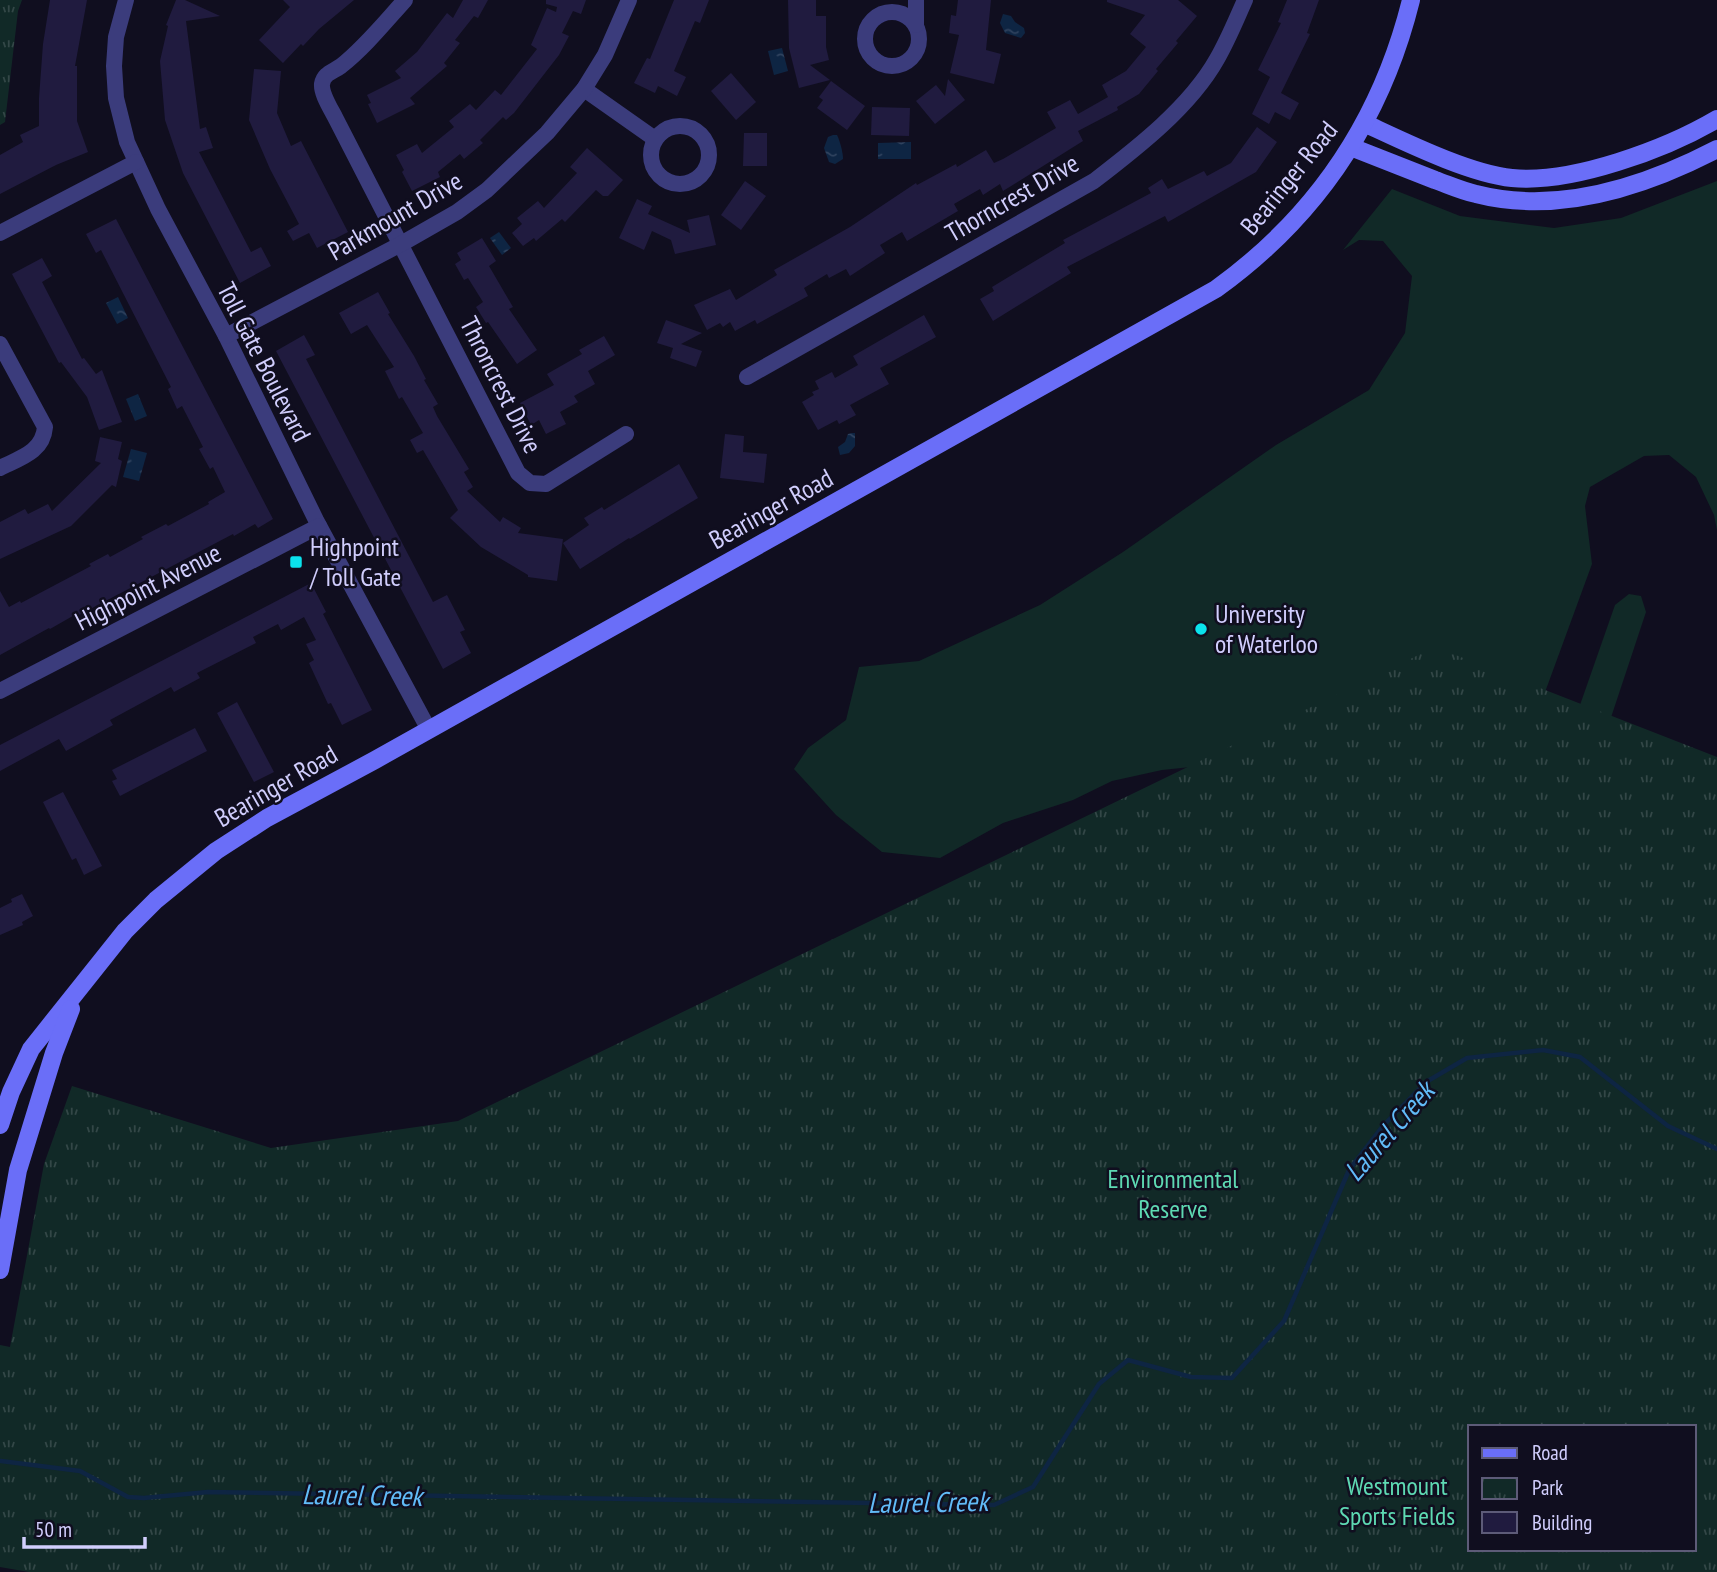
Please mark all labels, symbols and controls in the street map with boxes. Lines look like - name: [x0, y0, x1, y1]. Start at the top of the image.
- street label: Bearinger Road: [1233, 114, 1344, 241]
- street label: Thorncrest Drive: [939, 146, 1084, 249]
- street label: Parkmount Drive: [322, 164, 468, 267]
- street label: Toll Gate Boulevard: [210, 277, 319, 447]
- street label: Throncrest Drive: [453, 311, 550, 458]
- street label: Bearinger Road: [703, 461, 838, 556]
- place label: Highpoint / Toll Gate: [309, 530, 401, 593]
- street label: Highpoint Avenue: [69, 536, 226, 637]
- marker: Highpoint / Toll Gate: [288, 554, 304, 570]
- place label: University of Waterloo: [1215, 597, 1318, 660]
- marker: University of Waterloo: [1193, 621, 1209, 637]
- street label: Bearinger Road: [208, 737, 343, 834]
- water label: Laurel Creek: [1335, 1071, 1444, 1188]
- park label: Environmental Reserve: [1108, 1162, 1238, 1225]
- legend: [1468, 1425, 1696, 1551]
- text: Road: [1532, 1439, 1568, 1466]
- park label: Westmount Sports Fields: [1339, 1469, 1455, 1532]
- text: Park: [1532, 1474, 1563, 1501]
- water label: Laurel Creek: [302, 1475, 426, 1514]
- water label: Laurel Creek: [868, 1482, 992, 1521]
- scale bar: [24, 1506, 145, 1550]
- text: Building: [1532, 1509, 1592, 1536]
- text: 50 m: [35, 1516, 72, 1543]

